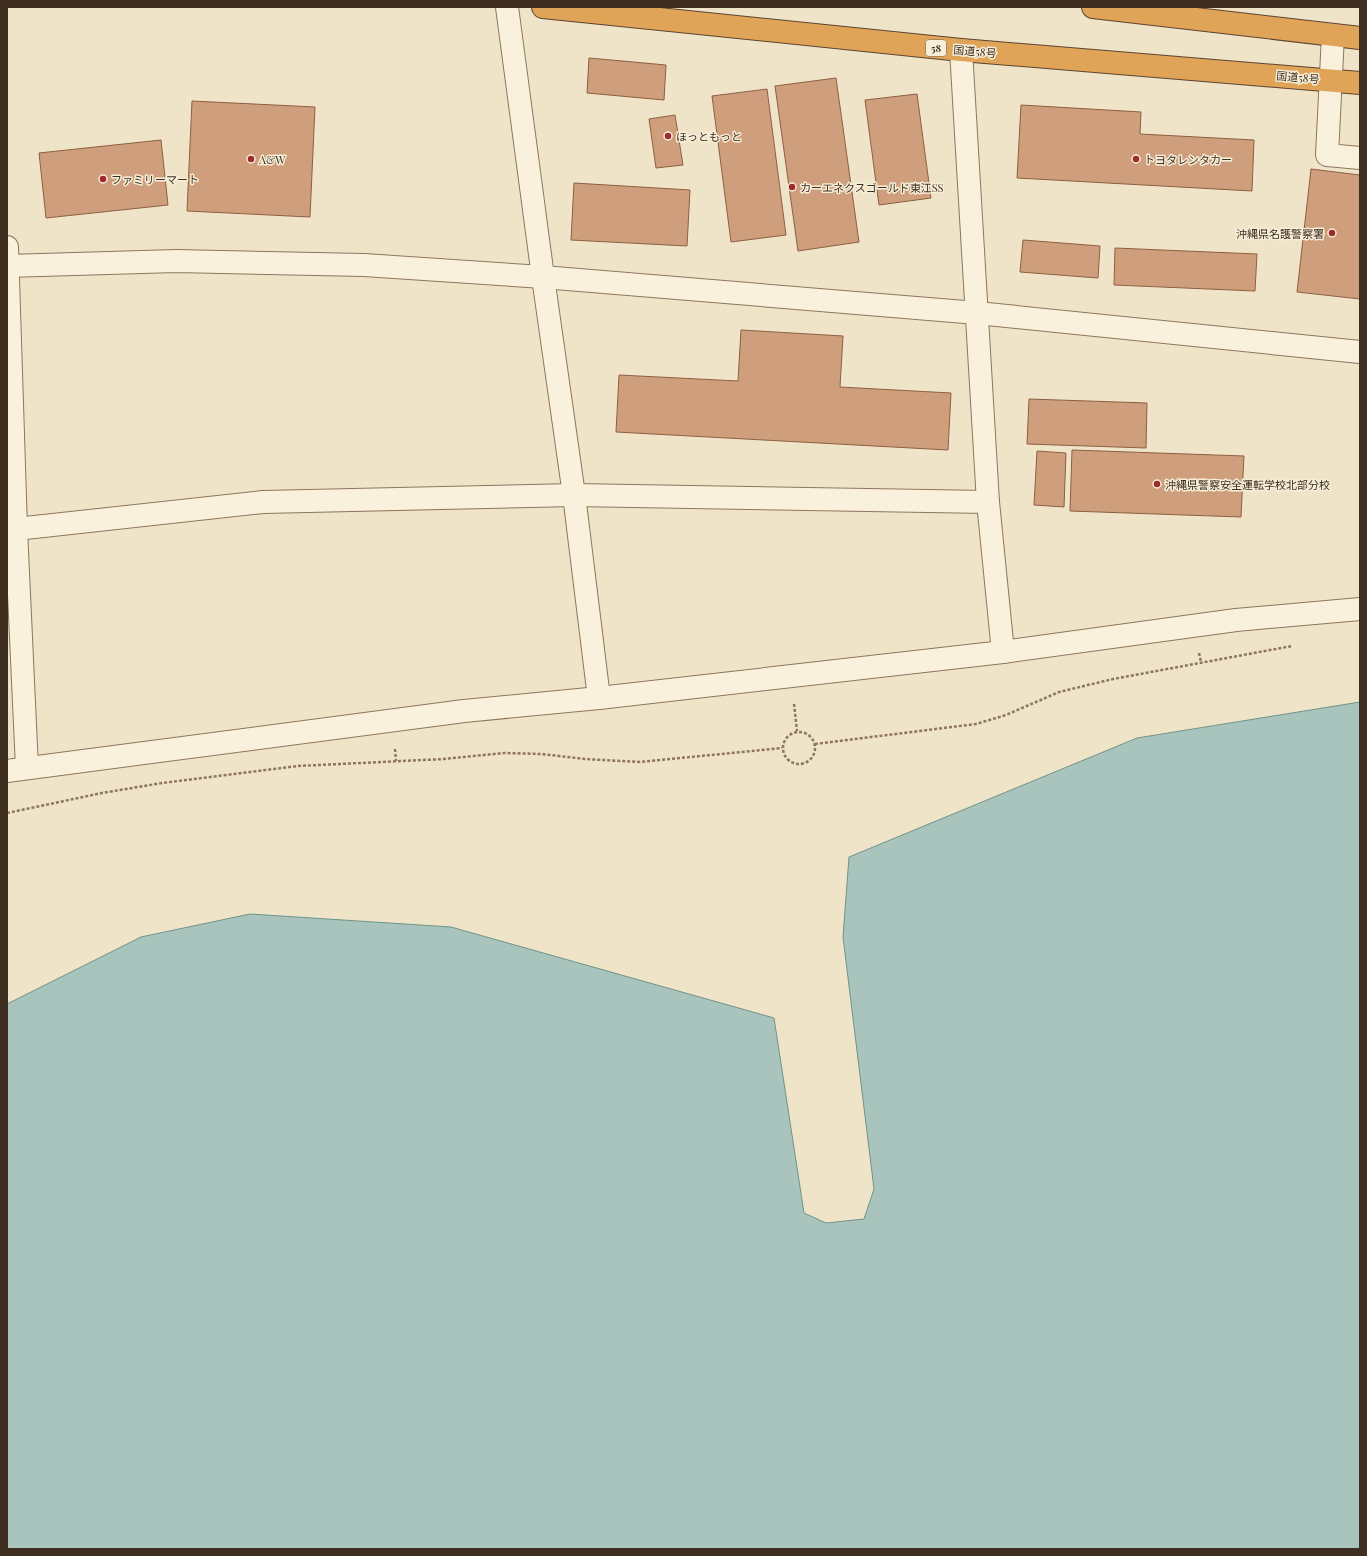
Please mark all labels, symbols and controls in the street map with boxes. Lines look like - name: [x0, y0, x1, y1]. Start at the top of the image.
- road number: 58: [926, 40, 946, 56]
- street label: 国道58号: [953, 42, 997, 60]
- street label: 国道58号: [1276, 68, 1320, 86]
- place label: ほっともっと: [676, 129, 742, 144]
- marker: ほっともっと: [663, 131, 673, 141]
- place label: A&W: [258, 152, 285, 167]
- place label: トヨタレンタカー: [1144, 152, 1232, 167]
- marker: A&W: [246, 154, 256, 164]
- marker: トヨタレンタカー: [1131, 154, 1141, 164]
- place label: ファミリーマート: [111, 172, 199, 187]
- marker: ファミリーマート: [98, 174, 108, 184]
- place label: カーエネクスゴールド東江SS: [800, 180, 944, 195]
- marker: カーエネクスゴールド東江SS: [787, 182, 797, 192]
- place label: 沖縄県名護警察署: [1236, 226, 1324, 241]
- marker: 沖縄県名護警察署: [1327, 228, 1337, 238]
- place label: 沖縄県警察安全運転学校北部分校: [1165, 477, 1330, 492]
- marker: 沖縄県警察安全運転学校北部分校: [1152, 479, 1162, 489]

